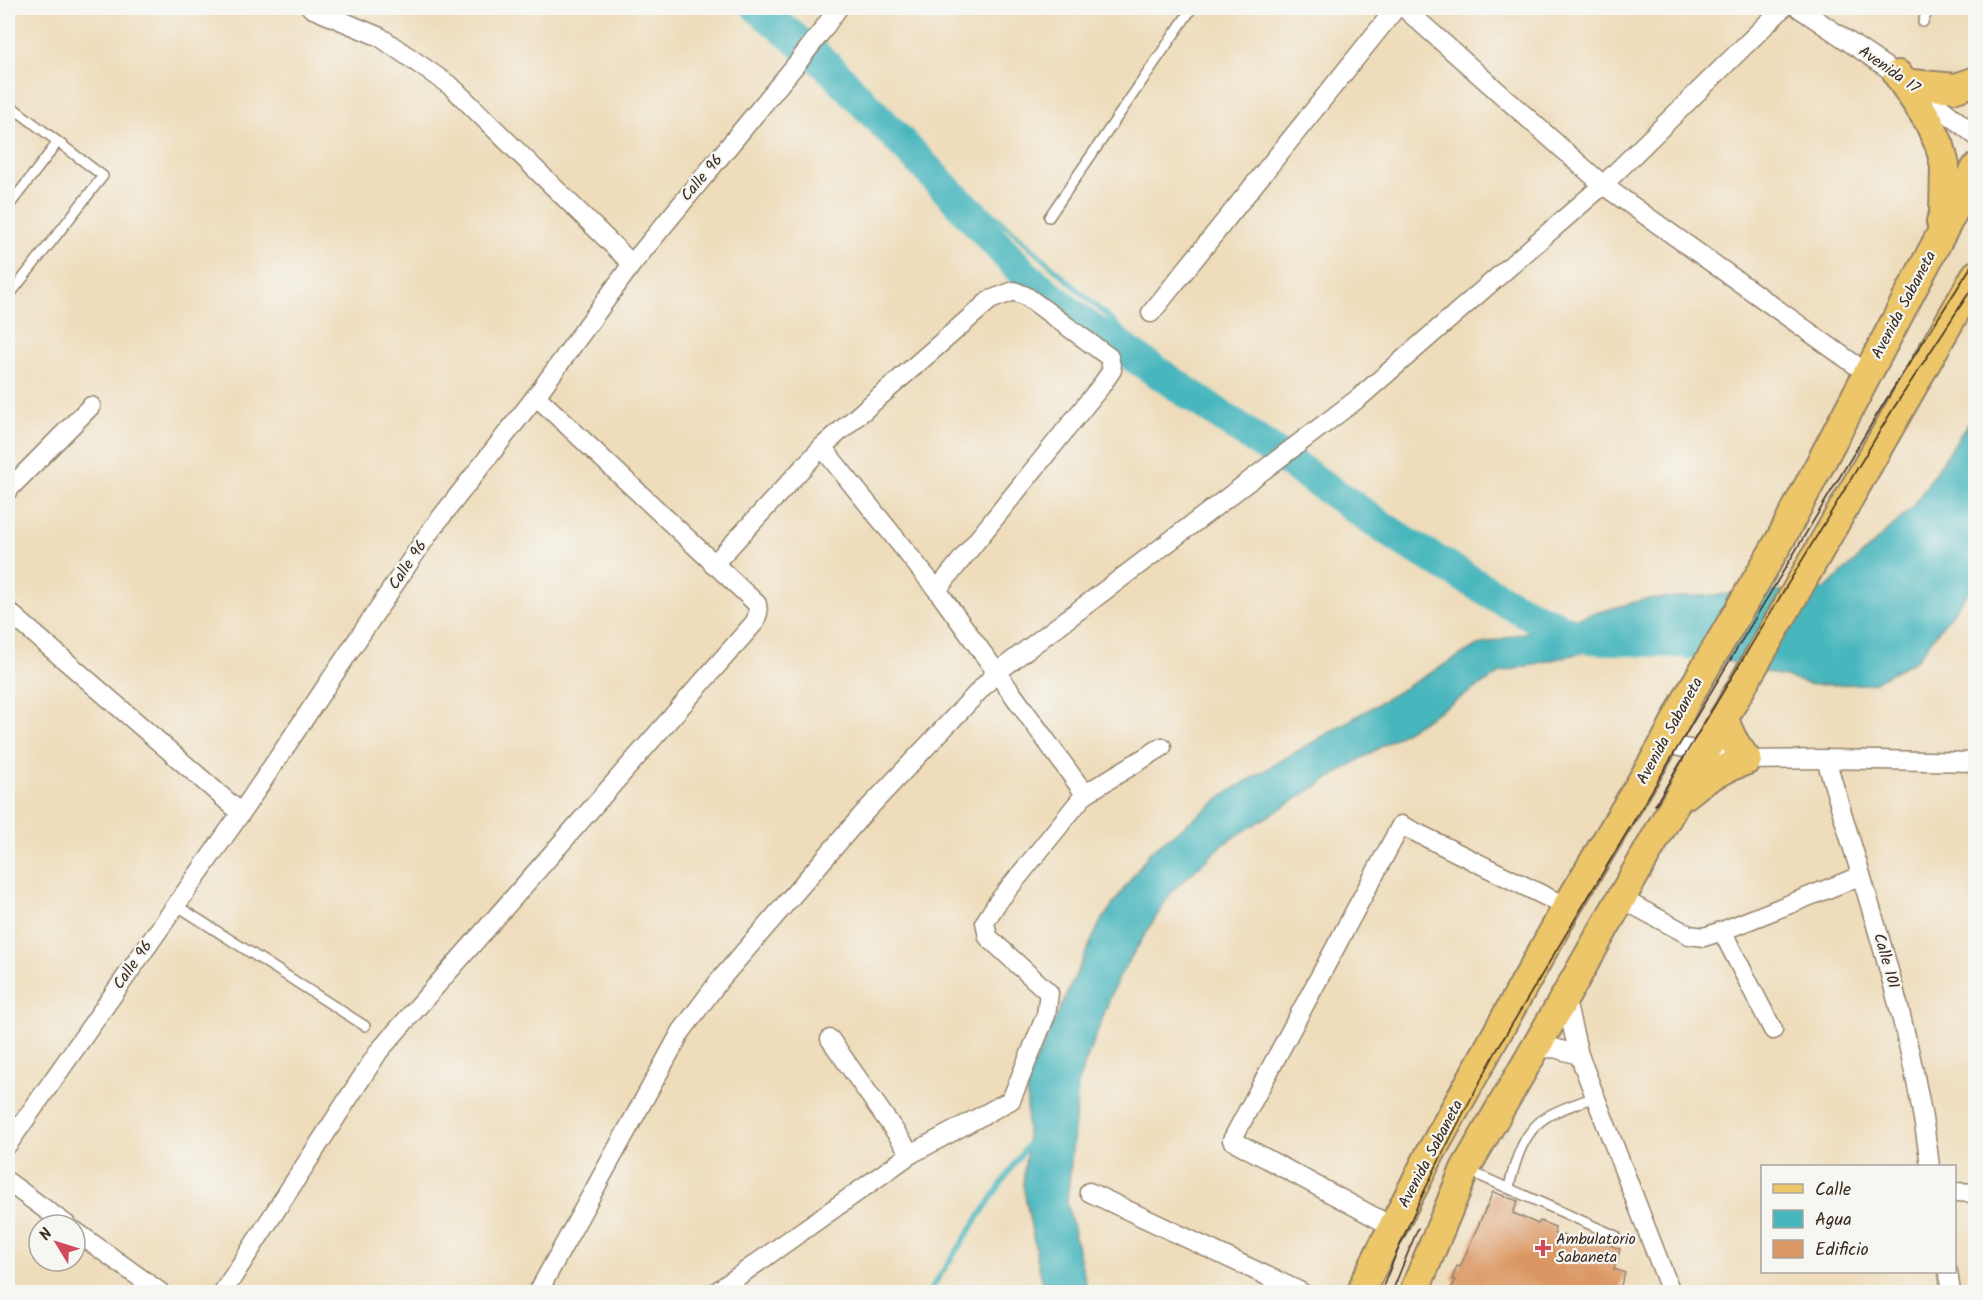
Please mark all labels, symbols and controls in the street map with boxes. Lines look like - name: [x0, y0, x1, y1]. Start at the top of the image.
- street label: Avenida 17: [1853, 40, 1925, 101]
- street label: Calle 96: [675, 149, 729, 207]
- street label: Avenida Sabaneta: [1865, 246, 1943, 364]
- street label: Calle 96: [382, 535, 434, 595]
- street label: Avenida Sabaneta: [1630, 673, 1710, 789]
- street label: Calle 101: [1866, 930, 1906, 992]
- street label: Calle 96: [107, 935, 159, 995]
- street label: Avenida Sabaneta: [1392, 1095, 1470, 1213]
- legend: [1761, 1165, 1956, 1273]
- text: Calle: [1815, 1176, 1851, 1205]
- text: Agua: [1815, 1206, 1852, 1235]
- north arrow: [27, 1213, 87, 1273]
- text: N: [33, 1223, 59, 1246]
- place label: Ambulatorio Sabaneta: [1556, 1227, 1636, 1270]
- text: Edificio: [1815, 1236, 1869, 1265]
- marker: Ambulatorio Sabaneta: [1534, 1239, 1552, 1257]

